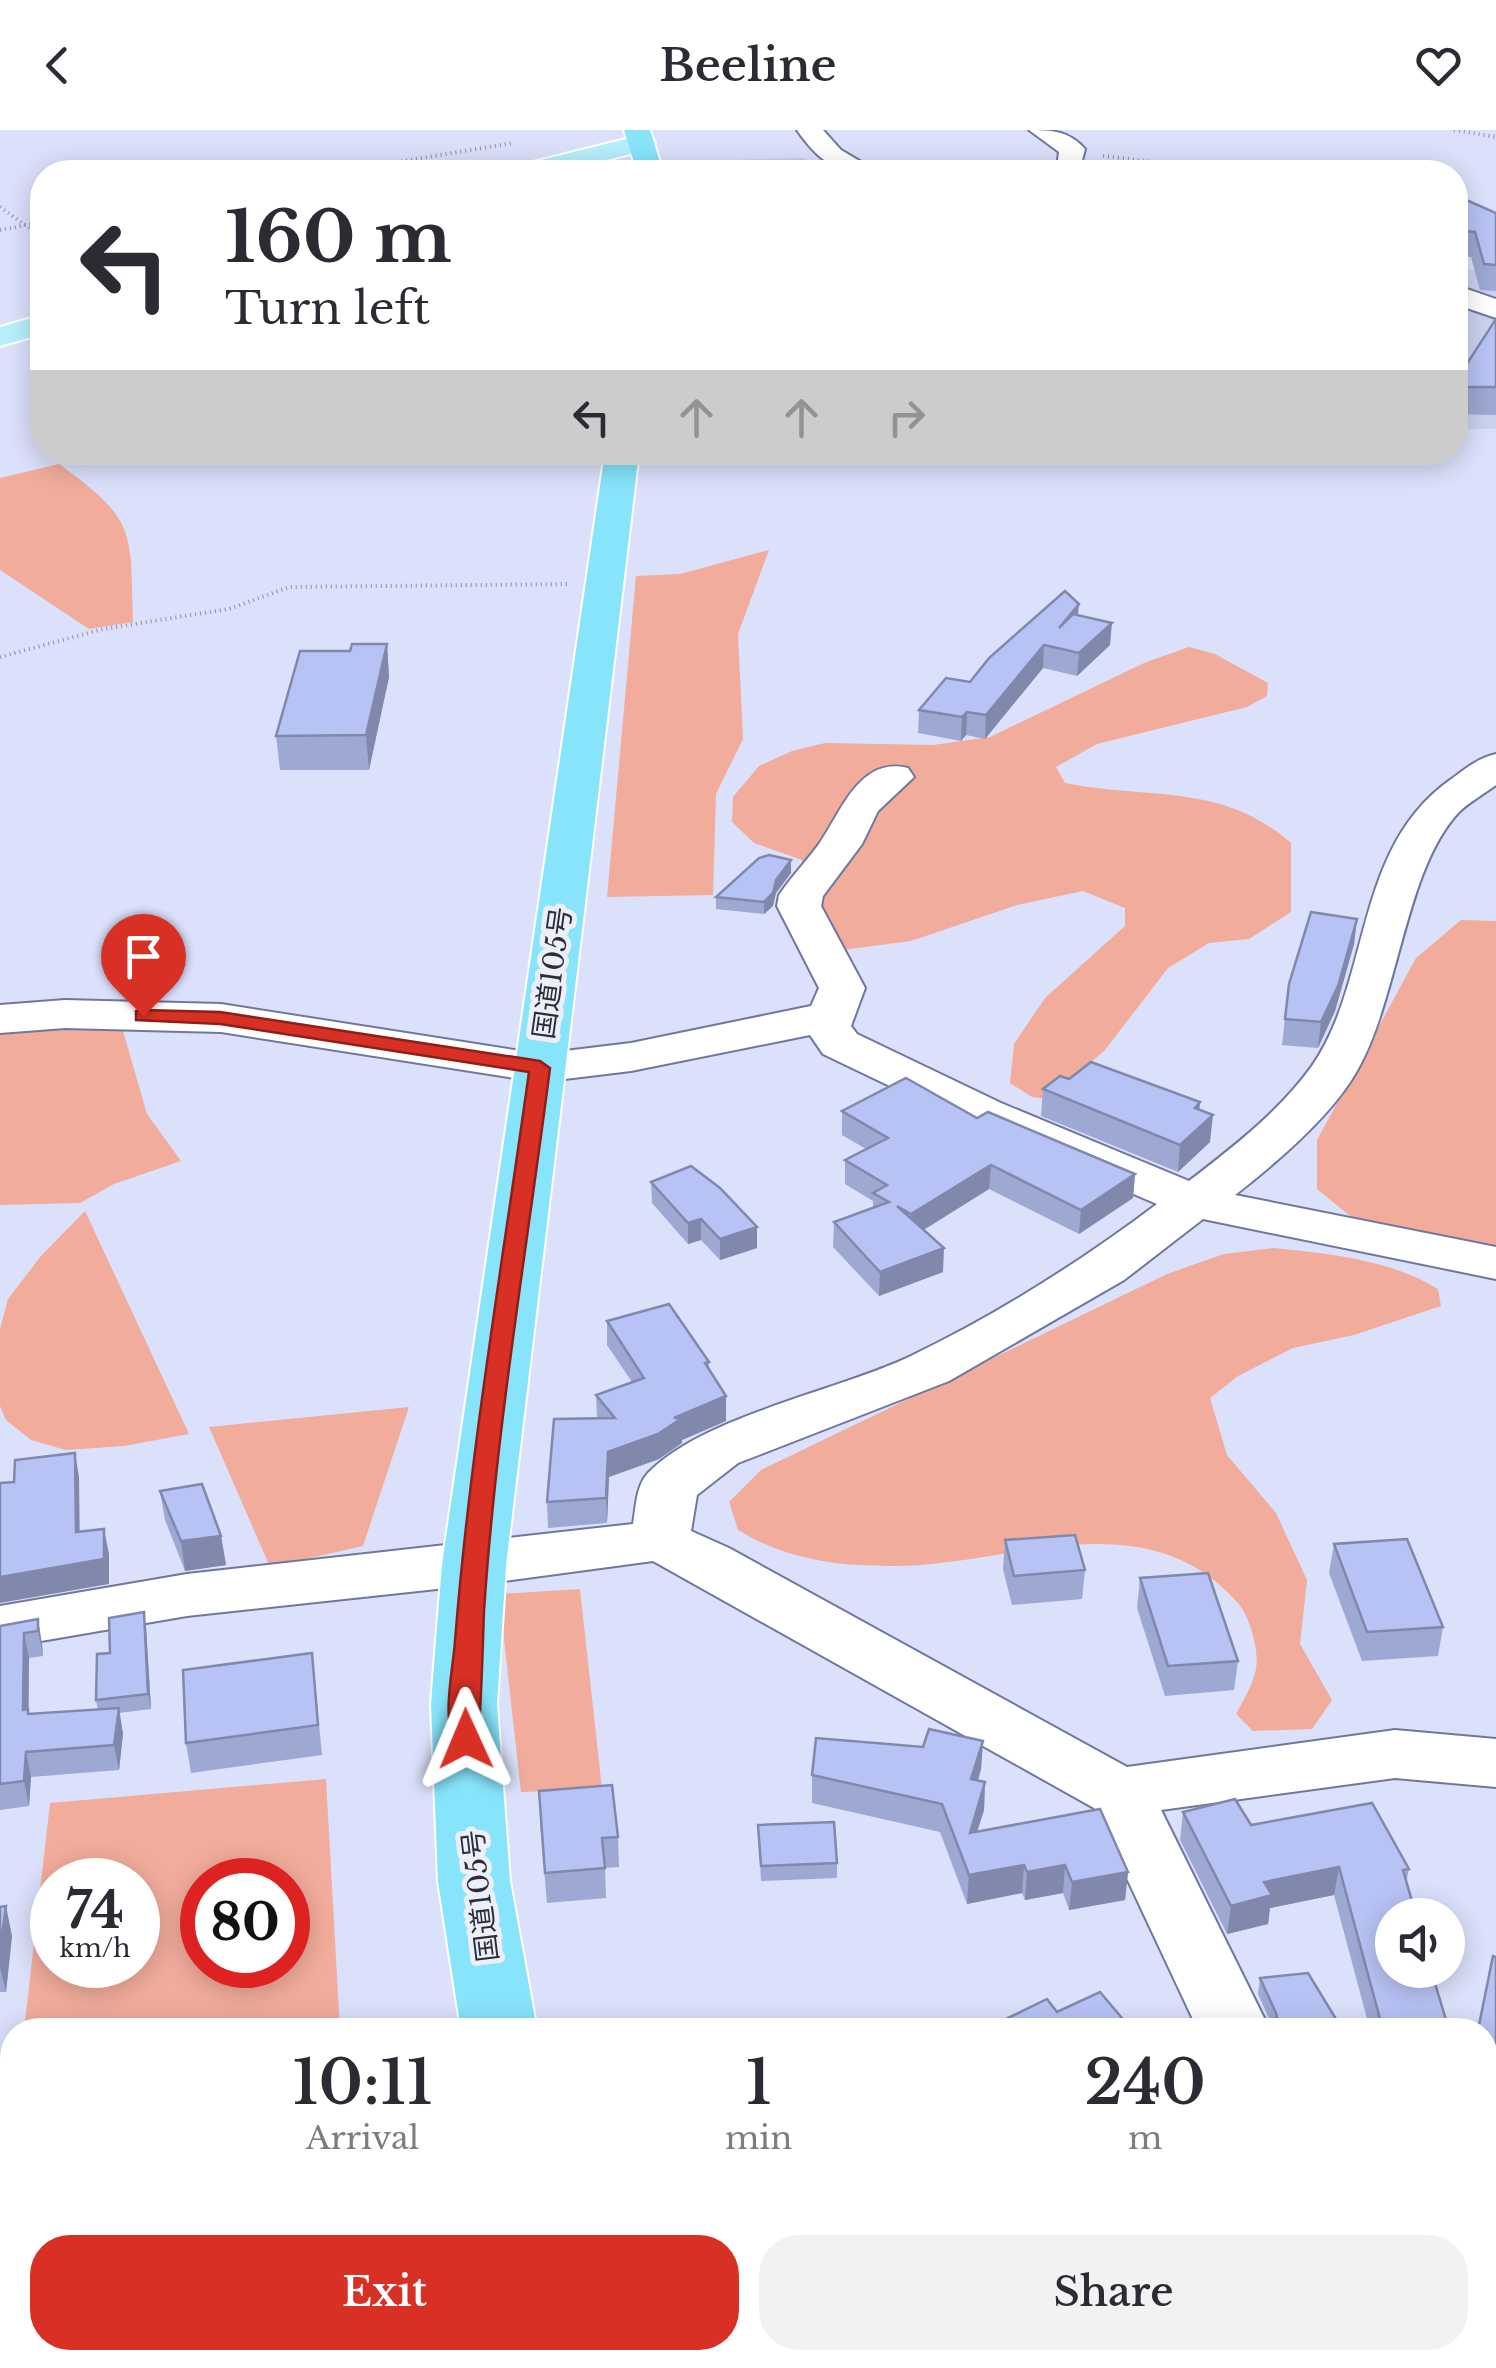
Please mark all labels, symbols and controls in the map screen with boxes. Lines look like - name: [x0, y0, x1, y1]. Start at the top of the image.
- text: Beeline: [659, 37, 837, 93]
- icon: back: [30, 38, 85, 93]
- icon: heart: [1411, 38, 1466, 93]
- text: 160 m: [225, 194, 452, 281]
- icon: left: [60, 200, 190, 330]
- text: Turn left: [225, 280, 430, 336]
- icon: left: [564, 390, 619, 445]
- icon: ahead: [669, 390, 724, 445]
- icon: ahead: [774, 390, 829, 445]
- icon: right: [879, 390, 934, 445]
- street label: 国道105号: [526, 905, 579, 1041]
- pin: [101, 914, 186, 1017]
- icon: arrive: [116, 929, 171, 984]
- position arrow: [414, 1687, 518, 1791]
- street label: 国道105号: [455, 1828, 506, 1964]
- speed limit sign: 80: [180, 1858, 310, 1988]
- text: 74: [66, 1879, 124, 1942]
- map controls: [1375, 1898, 1465, 1988]
- button: sound: [1375, 1898, 1465, 1988]
- text: km/h: [60, 1933, 130, 1964]
- text: 10:11: [292, 2046, 433, 2120]
- text: 1: [745, 2046, 772, 2120]
- text: 240: [1085, 2046, 1206, 2120]
- text: Arrival: [306, 2118, 419, 2158]
- text: min: [725, 2118, 792, 2158]
- text: m: [1128, 2118, 1162, 2158]
- button: Exit: [30, 2235, 739, 2350]
- button: Share: [759, 2235, 1468, 2350]

